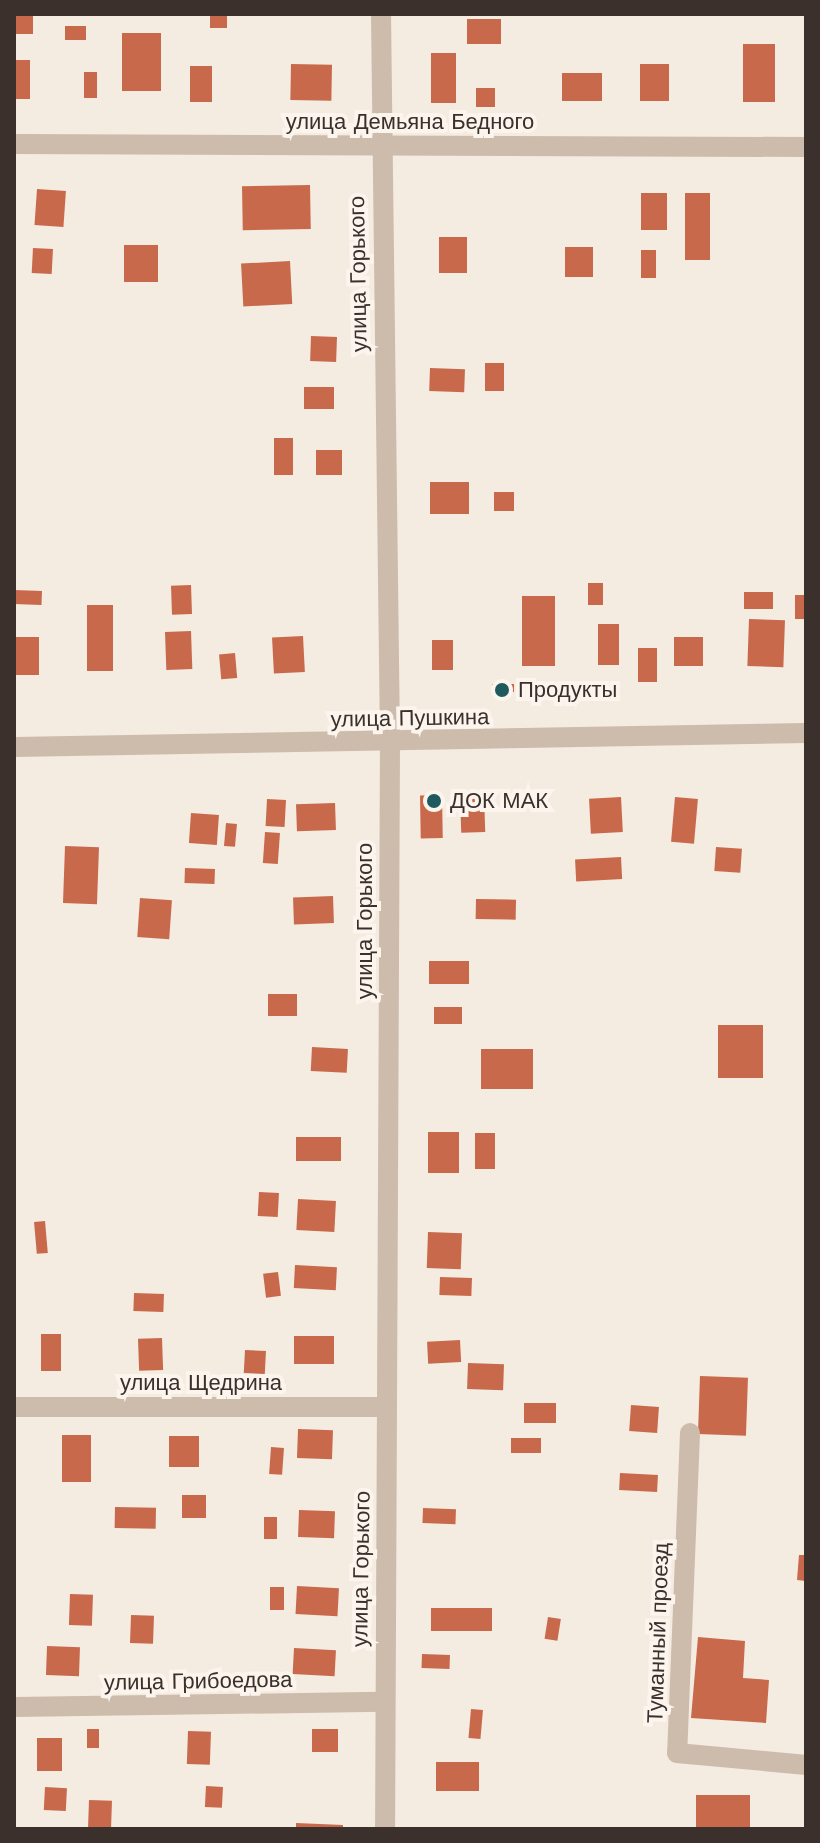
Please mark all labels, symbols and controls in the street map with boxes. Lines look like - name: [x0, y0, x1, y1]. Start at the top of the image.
- street label: улица Демьяна Бедного: [286, 109, 534, 135]
- street label: улица Горького: [343, 196, 373, 352]
- place label: Продукты: [518, 677, 617, 703]
- marker: Продукты: [493, 681, 511, 699]
- street label: улица Пушкина: [330, 703, 490, 733]
- place label: ДОК МАК: [450, 788, 548, 814]
- marker: ДОК МАК: [425, 792, 443, 810]
- street label: улица Горького: [352, 843, 378, 999]
- street label: улица Щедрина: [120, 1370, 282, 1396]
- street label: улица Горького: [346, 1491, 376, 1647]
- street label: Туманный проезд: [642, 1542, 674, 1724]
- street label: улица Грибоедова: [104, 1666, 292, 1696]

